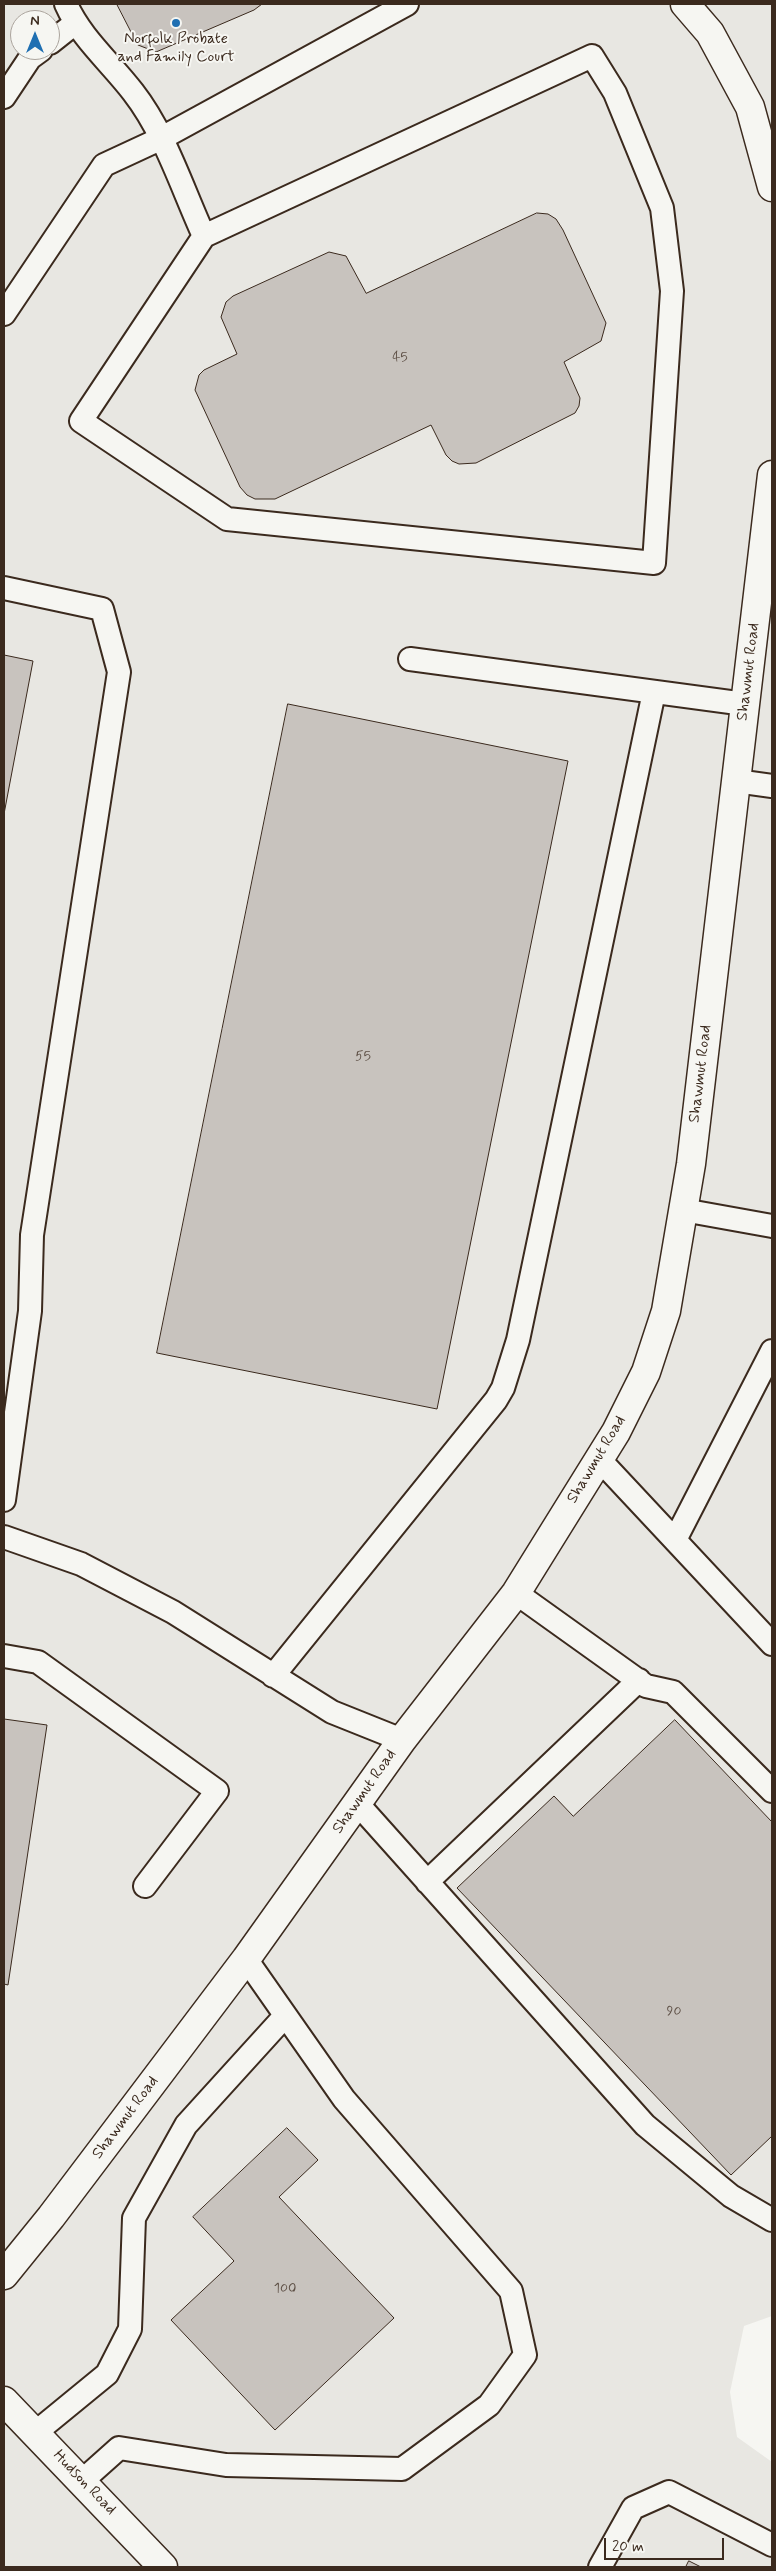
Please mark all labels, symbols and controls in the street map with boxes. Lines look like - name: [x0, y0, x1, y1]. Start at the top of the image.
- north arrow: [10, 10, 60, 60]
- text: N: [30, 12, 40, 30]
- marker: Norfolk Probate and Family Court: [170, 17, 182, 29]
- place label: Norfolk Probate and Family Court: [117, 30, 235, 68]
- house number: 45: [392, 350, 408, 366]
- street label: Shawmut Road: [733, 622, 765, 722]
- street label: Shawmut Road: [685, 1024, 717, 1124]
- house number: 55: [355, 1049, 371, 1065]
- street label: Shawmut Road: [563, 1413, 631, 1507]
- street label: Shawmut Road: [329, 1746, 401, 1838]
- house number: 90: [667, 2004, 681, 2020]
- street label: Shawmut Road: [89, 2073, 163, 2163]
- house number: 100: [274, 2281, 296, 2297]
- street label: Hudson Road: [48, 2446, 120, 2520]
- scale bar: [606, 2528, 726, 2560]
- text: 20 m: [612, 2537, 644, 2557]

